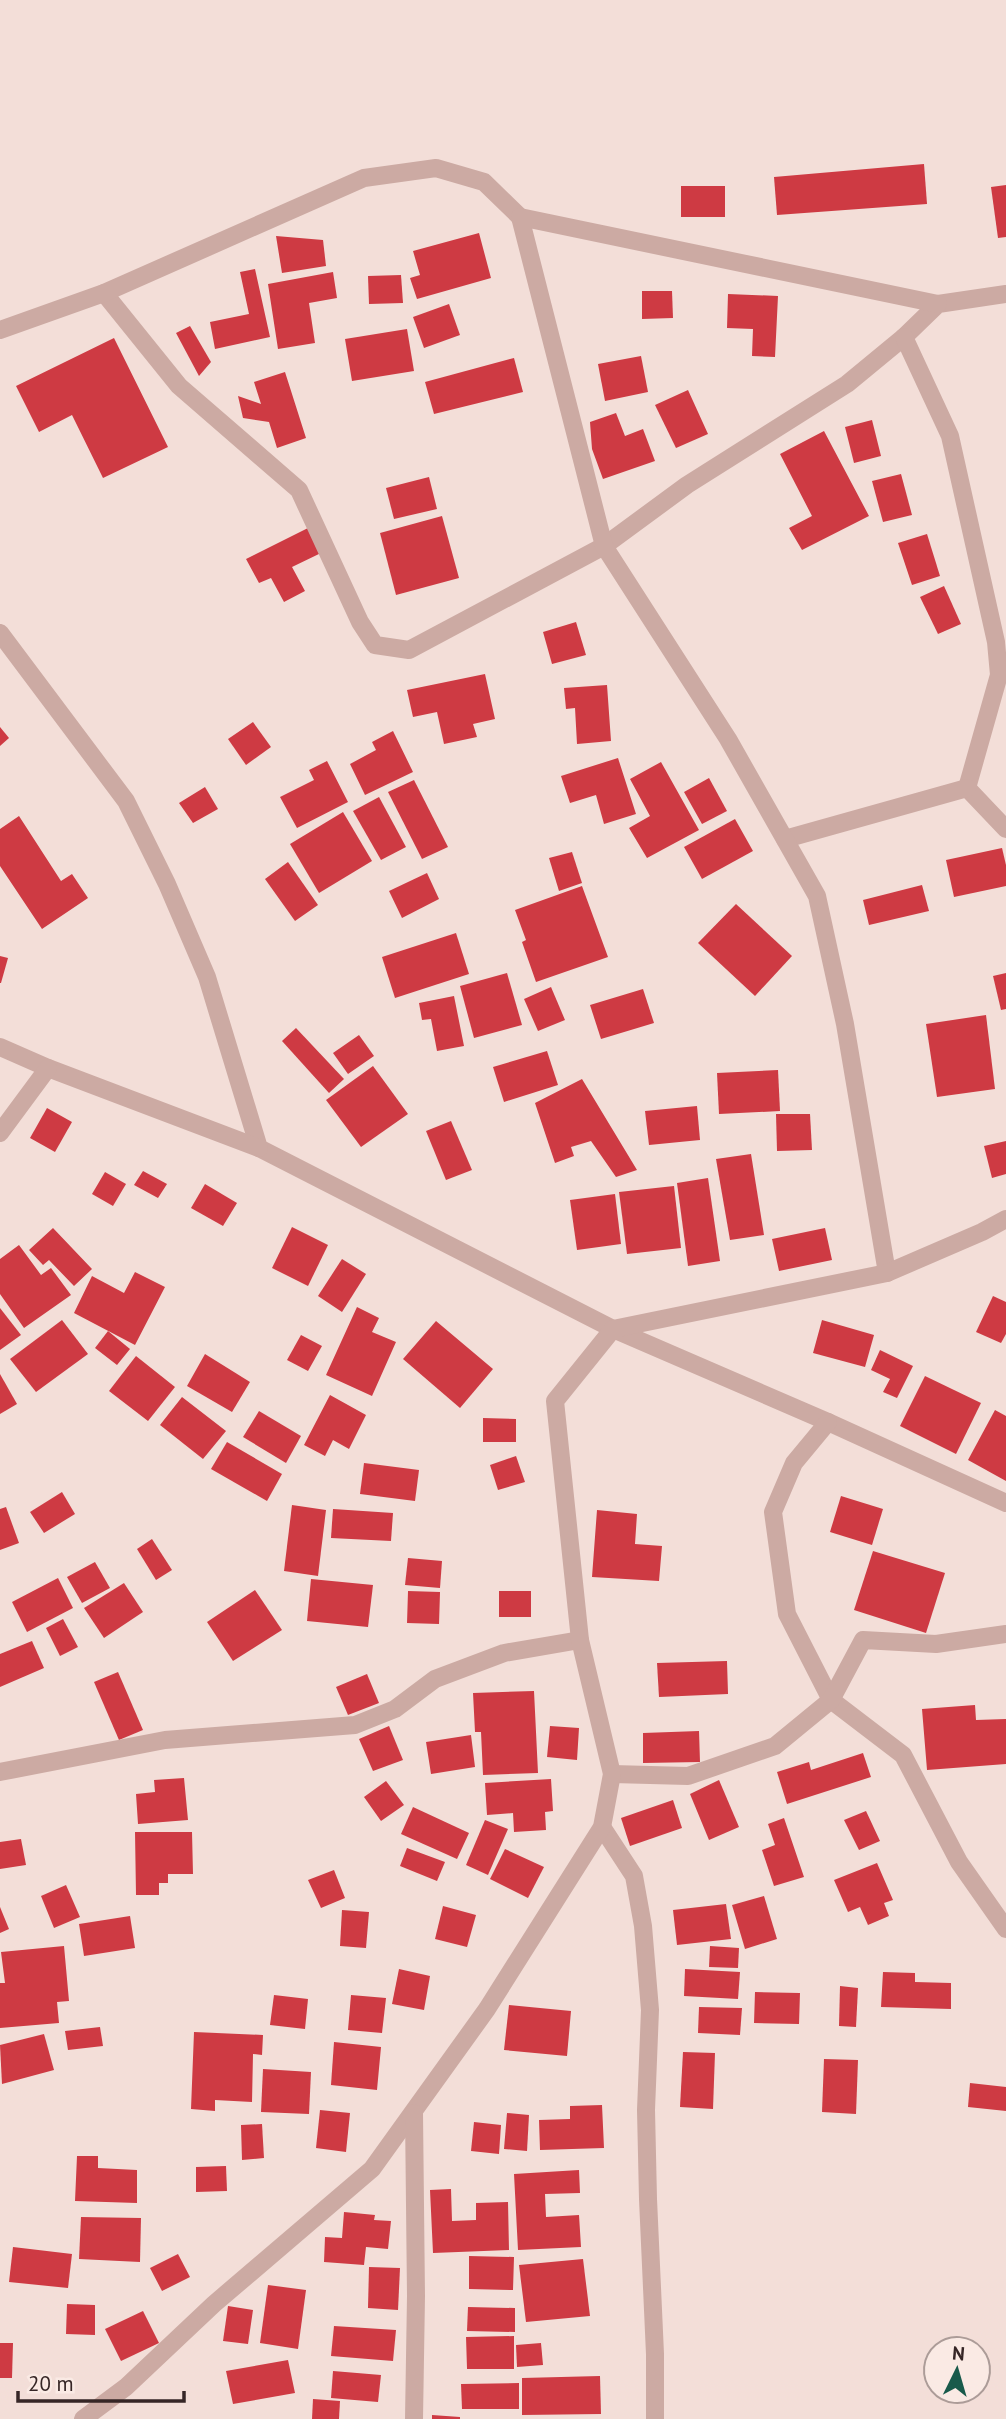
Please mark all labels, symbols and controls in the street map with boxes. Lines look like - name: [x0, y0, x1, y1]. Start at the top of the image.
- north arrow: [922, 2335, 992, 2405]
- text: N: [951, 2341, 966, 2366]
- scale bar: [18, 2360, 184, 2404]
- text: 20 m: [28, 2370, 74, 2397]

